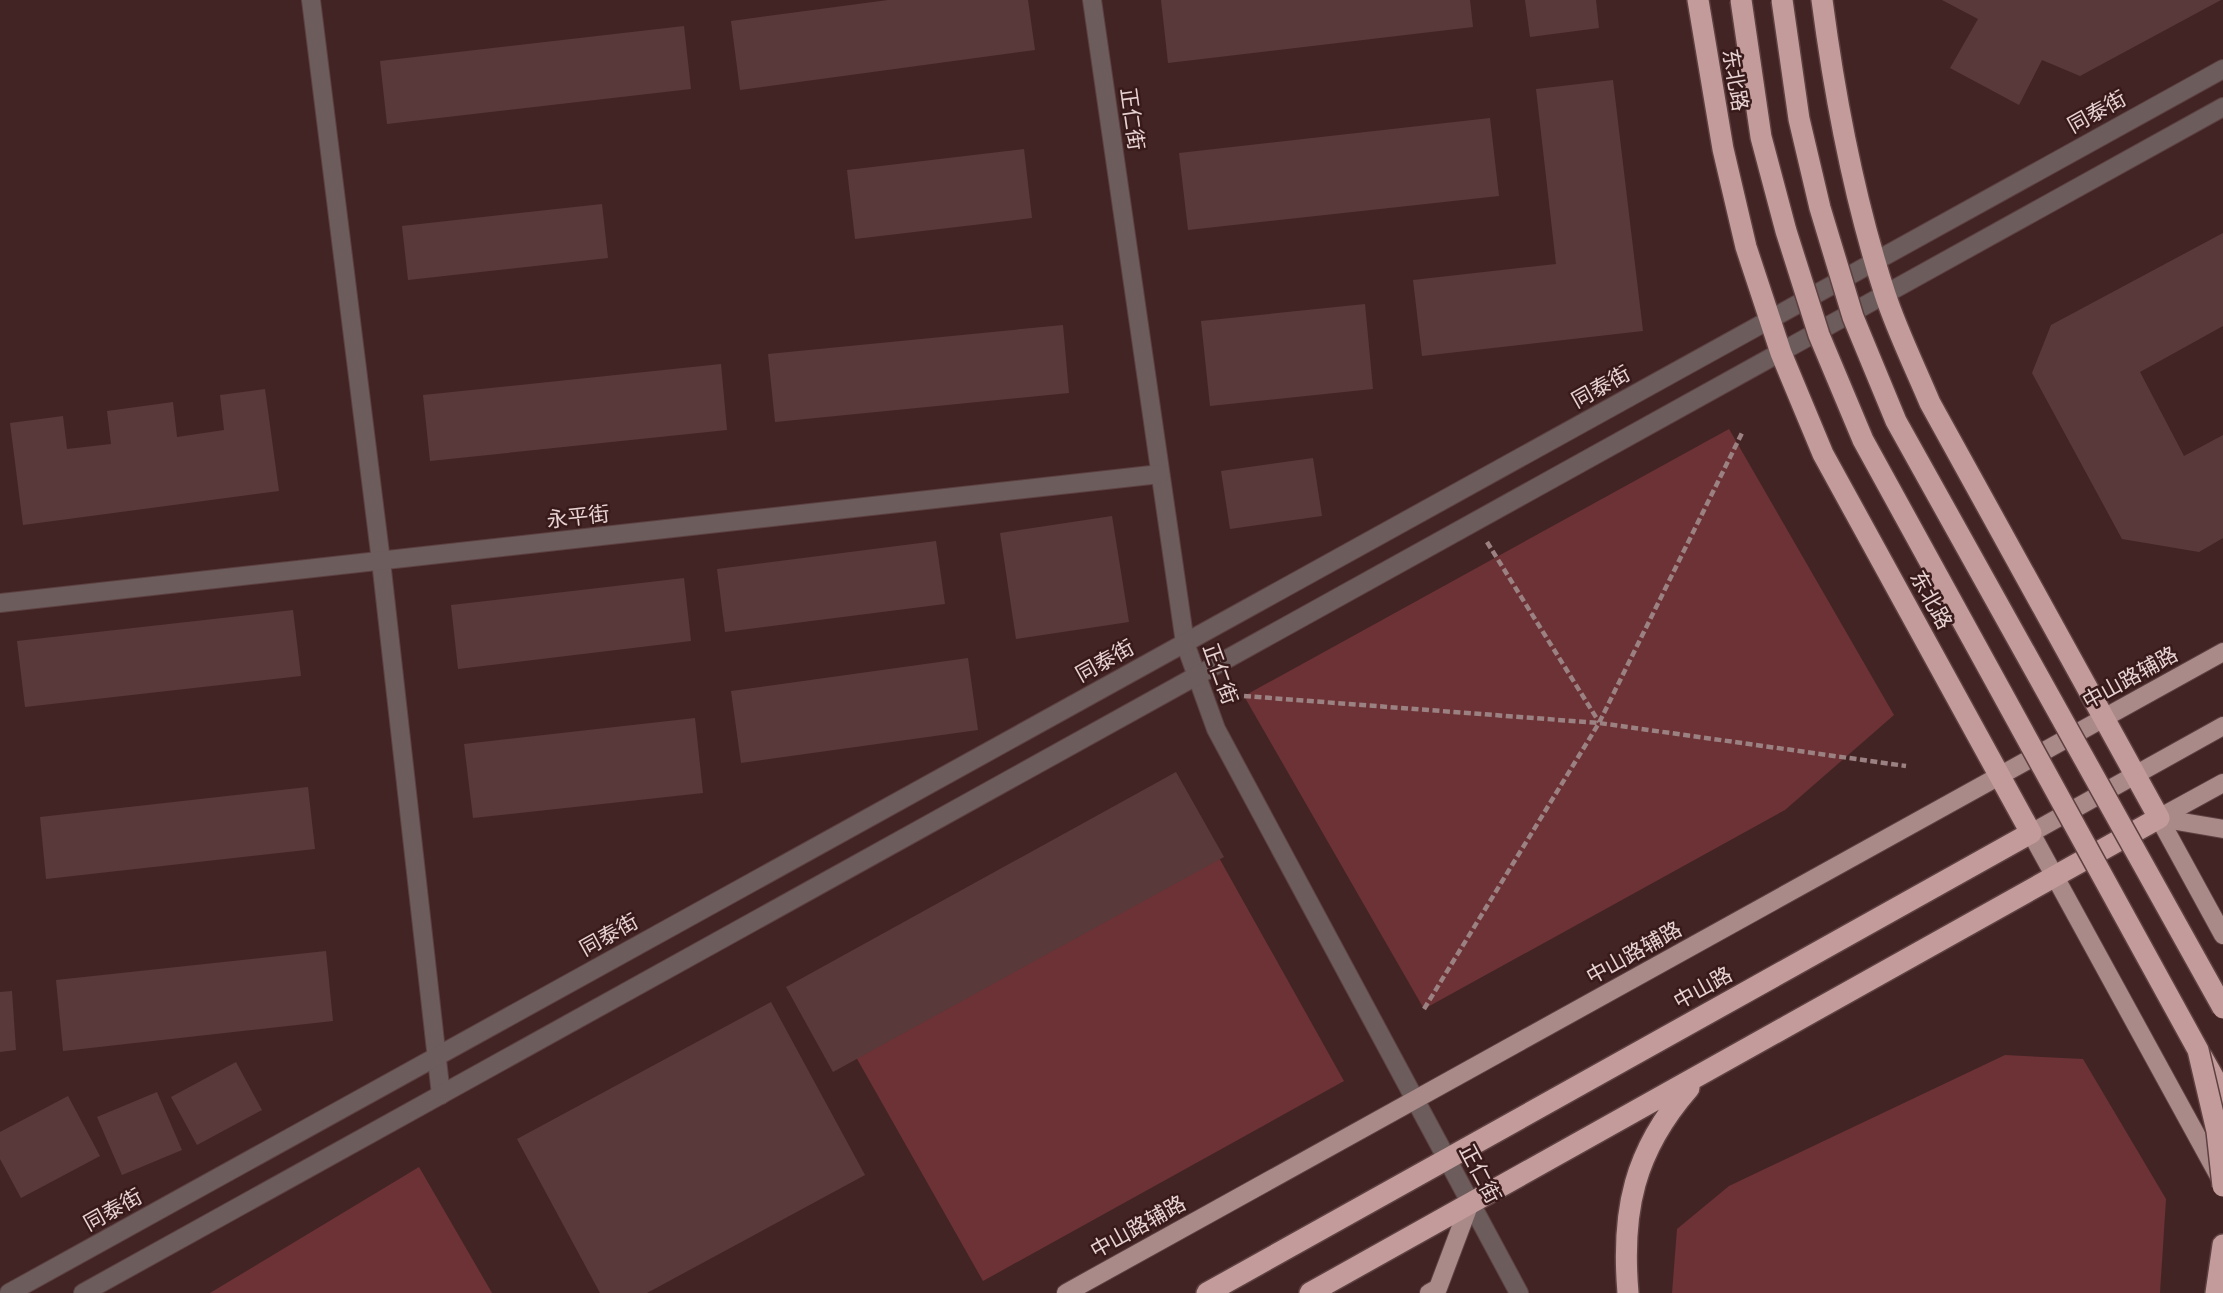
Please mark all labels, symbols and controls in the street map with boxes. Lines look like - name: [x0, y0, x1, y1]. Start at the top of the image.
- street label: 东北路: [1716, 47, 1754, 113]
- street label: 同泰街: [2063, 84, 2131, 140]
- street label: 正仁街: [1114, 86, 1150, 152]
- street label: 同泰街: [1567, 359, 1635, 415]
- street label: 永平街: [545, 500, 611, 534]
- street label: 东北路: [1903, 566, 1959, 634]
- street label: 同泰街: [1071, 633, 1139, 689]
- street label: 正仁街: [1196, 640, 1244, 708]
- street label: 中山路辅路: [2077, 640, 2183, 716]
- street label: 同泰街: [575, 907, 643, 963]
- street label: 中山路辅路: [1581, 915, 1687, 991]
- street label: 中山路: [1669, 960, 1737, 1016]
- street label: 正仁街: [1453, 1140, 1507, 1208]
- street label: 同泰街: [79, 1182, 147, 1238]
- street label: 中山路辅路: [1085, 1189, 1191, 1265]

